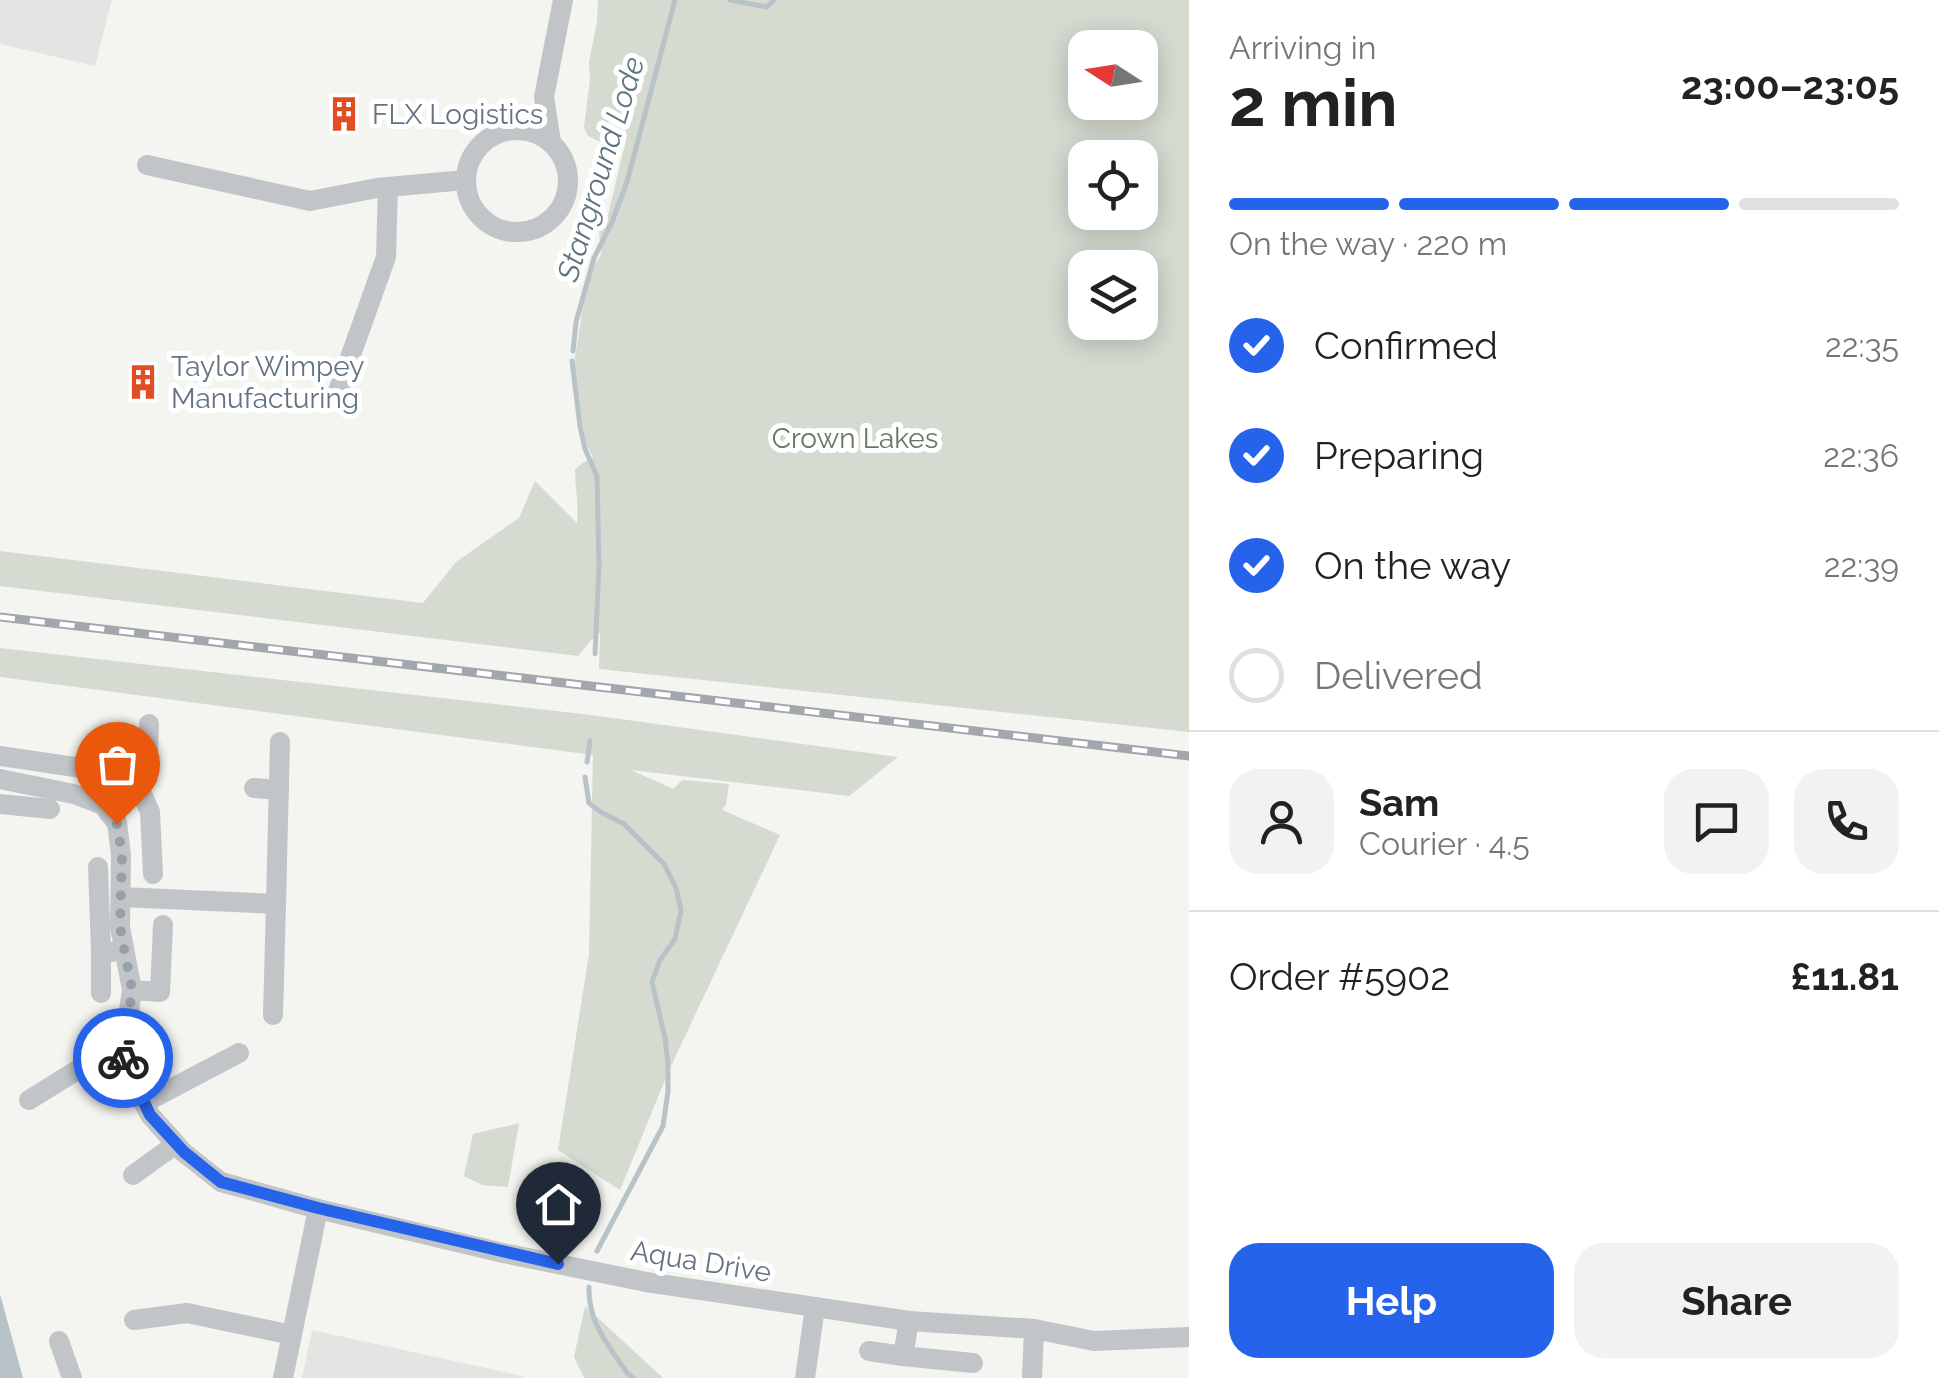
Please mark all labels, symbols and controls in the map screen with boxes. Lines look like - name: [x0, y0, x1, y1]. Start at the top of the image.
- text: Arriving in: [1229, 29, 1376, 66]
- north arrow: [1068, 30, 1158, 120]
- map controls: [1068, 30, 1158, 340]
- water label: Stanground Lode: [549, 52, 651, 286]
- text: 23:00–23:05: [1681, 63, 1899, 108]
- text: 2 min: [1229, 65, 1398, 141]
- building icon: FLX Logistics: [325, 95, 363, 133]
- place label: FLX Logistics: [372, 98, 543, 131]
- button: locate: [1068, 140, 1158, 230]
- text: On the way · 220 m: [1229, 225, 1507, 262]
- button: layers: [1068, 250, 1158, 340]
- icon: check: [1229, 318, 1284, 373]
- text: Confirmed: [1314, 323, 1498, 368]
- text: 22:35: [1825, 327, 1899, 364]
- place label: Taylor Wimpey Manufacturing: [171, 350, 364, 415]
- building icon: Taylor Wimpey Manufacturing: [124, 363, 162, 401]
- park label: Crown Lakes: [772, 422, 938, 455]
- icon: check: [1229, 428, 1284, 483]
- text: Preparing: [1314, 433, 1484, 478]
- text: 22:36: [1823, 437, 1899, 474]
- icon: check: [1229, 538, 1284, 593]
- text: On the way: [1314, 543, 1511, 588]
- text: 22:39: [1824, 547, 1899, 584]
- text: Delivered: [1314, 653, 1483, 698]
- pin: [75, 722, 160, 825]
- icon: bag: [90, 737, 145, 792]
- button: person: [1229, 769, 1334, 874]
- button: chat: [1664, 769, 1769, 874]
- button: phone: [1794, 769, 1899, 874]
- text: Sam: [1359, 780, 1439, 825]
- text: Courier · 4.5: [1359, 825, 1530, 862]
- text: Order #5902: [1229, 954, 1450, 999]
- text: £11.81: [1790, 954, 1899, 999]
- courier: [73, 1008, 173, 1108]
- icon: bike: [96, 1031, 151, 1086]
- pin: [516, 1162, 601, 1265]
- icon: home: [531, 1177, 586, 1232]
- street label: Aqua Drive: [628, 1234, 773, 1289]
- button: Help: [1229, 1243, 1554, 1358]
- button: Share: [1574, 1243, 1899, 1358]

